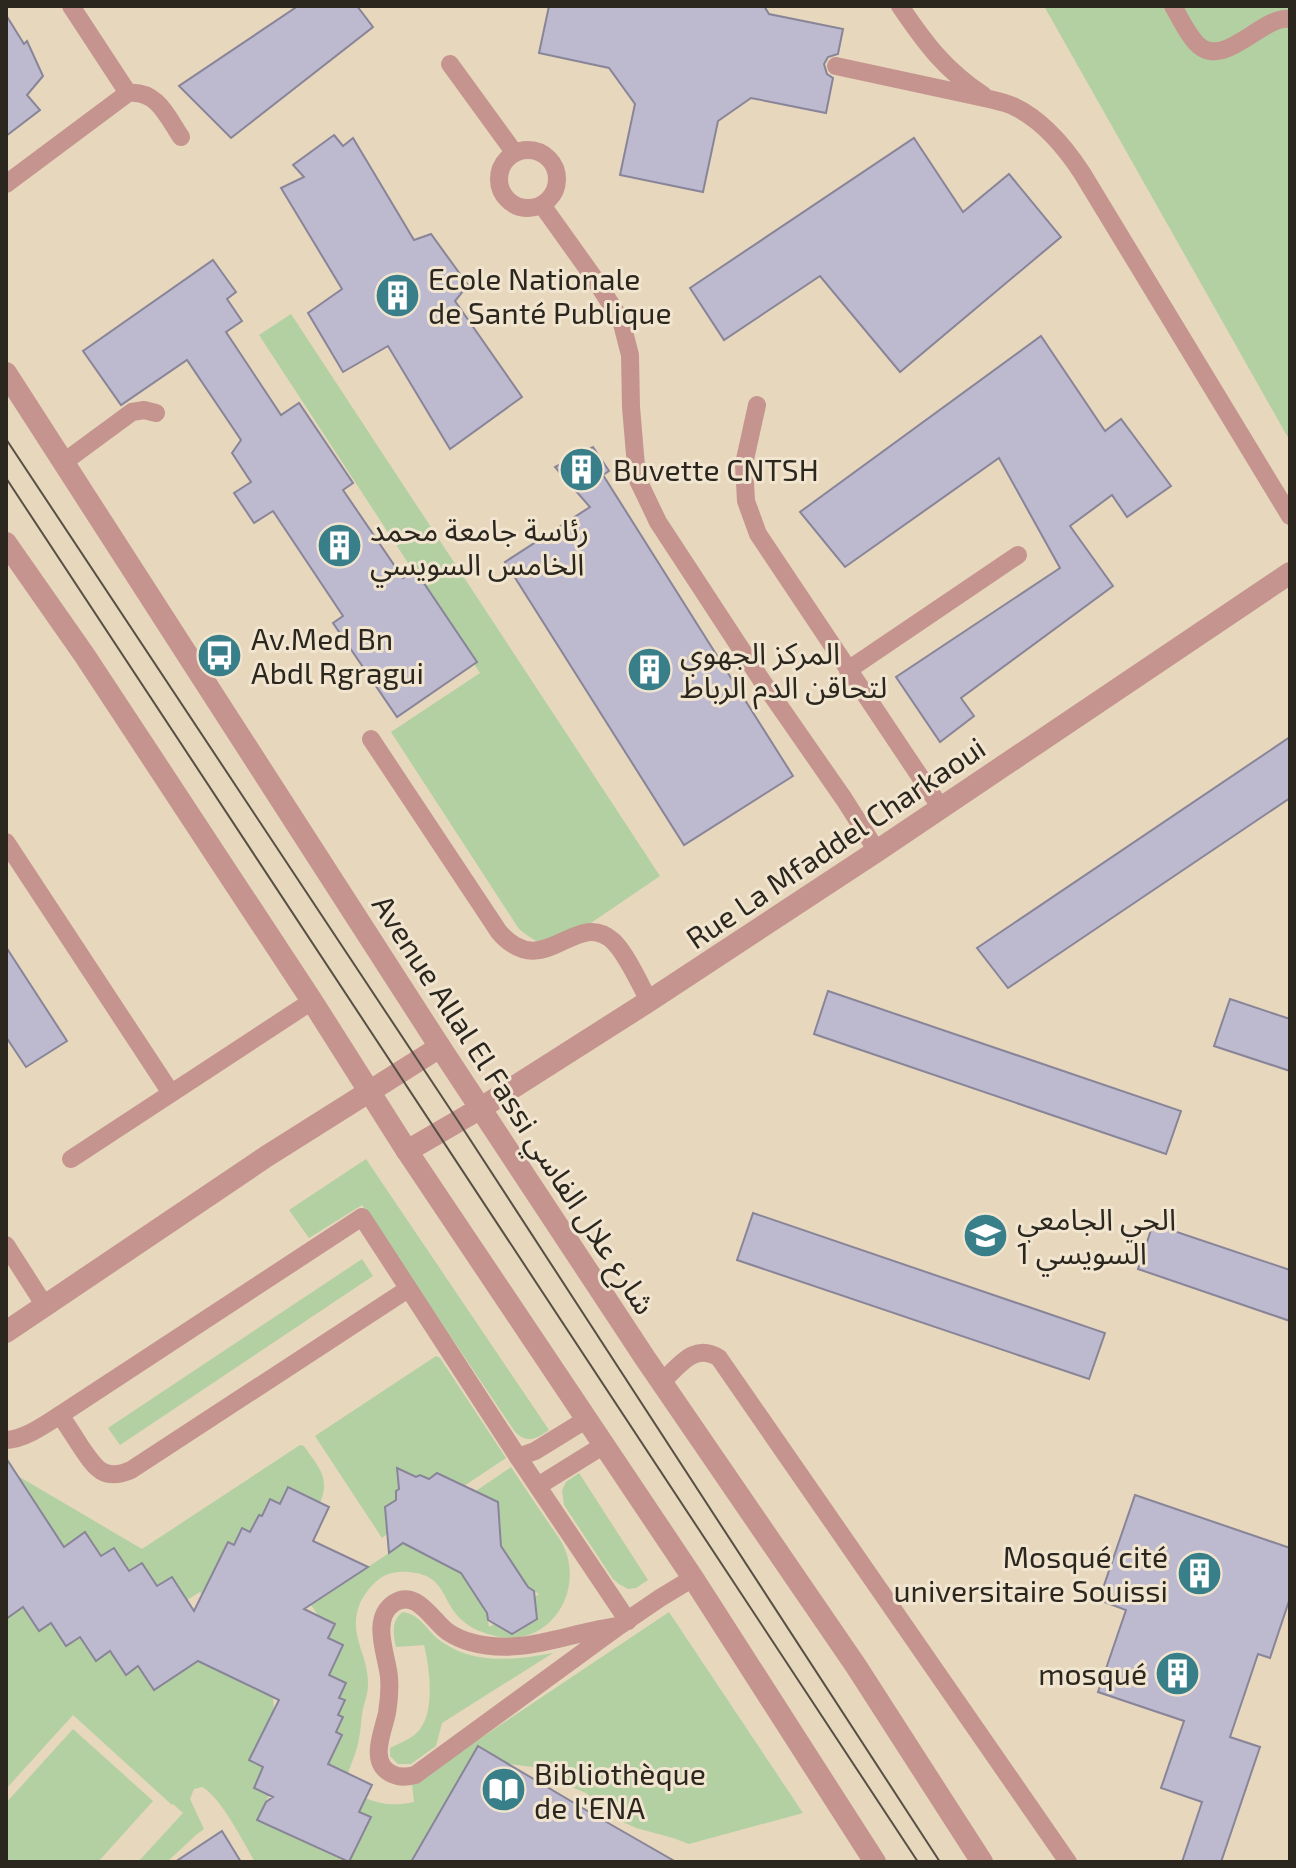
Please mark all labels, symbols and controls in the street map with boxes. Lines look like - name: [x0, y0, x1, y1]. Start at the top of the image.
- place label: Ecole Nationale de Santé Publique: [428, 260, 672, 330]
- building icon: Ecole Nationale de Santé Publique: [373, 271, 421, 319]
- building icon: Buvette CNTSH: [558, 445, 606, 493]
- place label: Buvette CNTSH: [613, 451, 819, 487]
- place label: رئاسة جامعة محمد الخامس السويسي: [370, 511, 589, 588]
- building icon: رئاسة جامعة محمد الخامس السويسي: [315, 522, 363, 570]
- place label: Av.Med Bn Abdl Rgragui: [251, 620, 424, 690]
- bus stop icon: Av.Med Bn Abdl Rgragui: [196, 631, 244, 679]
- place label: المركز الجهوي لتحاقن الدم الرباط: [680, 634, 887, 710]
- building icon: المركز الجهوي لتحاقن الدم الرباط: [625, 645, 673, 693]
- street label: Rue La Mfaddel Charkaoui: [679, 728, 991, 956]
- street label: Avenue Allal El Fassi شارع علال الفاسي: [360, 888, 664, 1324]
- place label: الحي الجامعي السويسي 1: [1017, 1200, 1176, 1277]
- school or university icon: الحي الجامعي السويسي 1: [962, 1211, 1010, 1259]
- place label: Mosqué cité universitaire Souissi: [893, 1538, 1168, 1608]
- building icon: Mosqué cité universitaire Souissi: [1175, 1549, 1223, 1597]
- building icon: mosqué: [1154, 1649, 1202, 1697]
- place label: mosqué: [1038, 1655, 1147, 1691]
- place label: Bibliothèque de l'ENA: [534, 1755, 706, 1825]
- library icon: Bibliothèque de l'ENA: [479, 1766, 527, 1814]

